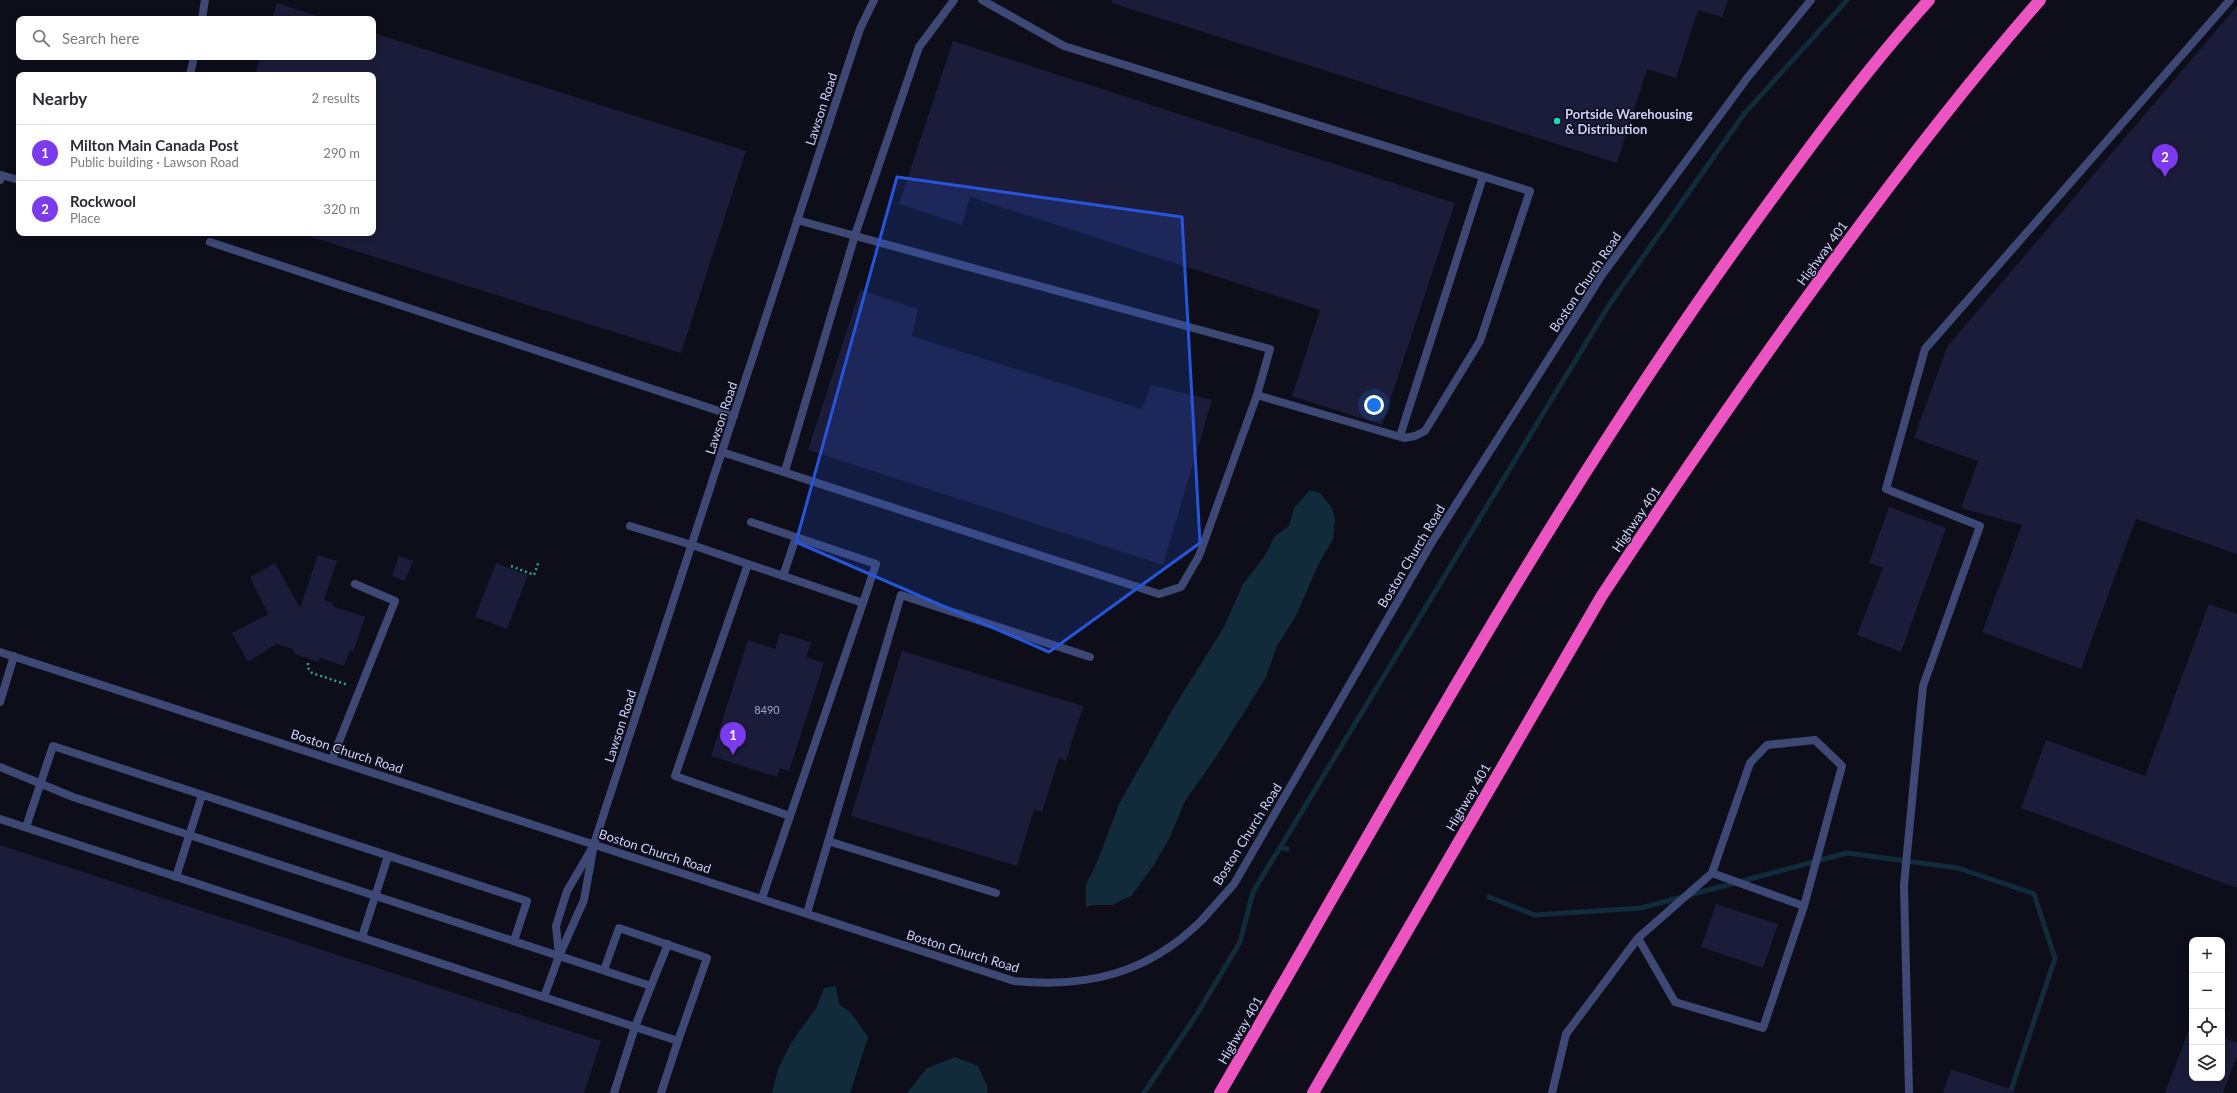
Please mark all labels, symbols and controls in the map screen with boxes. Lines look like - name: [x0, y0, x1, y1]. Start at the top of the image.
- search box: [16, 16, 376, 60]
- icon: search: [30, 27, 52, 49]
- text: Search here: [62, 29, 139, 47]
- street label: Lawson Road: [802, 71, 840, 147]
- text: Nearby: [32, 88, 87, 109]
- text: 2 results: [312, 90, 360, 106]
- place label: Portside Warehousing & Distribution: [1565, 106, 1693, 137]
- marker: Portside Warehousing & Distribution: [1552, 116, 1562, 126]
- text: Milton Main Canada Post: [70, 136, 238, 154]
- pin: 2: [2152, 144, 2178, 177]
- text: 1: [41, 145, 49, 161]
- text: 290 m: [323, 145, 360, 161]
- text: Public building · Lawson Road: [70, 154, 239, 170]
- text: Rockwool: [70, 192, 136, 210]
- text: 2: [41, 201, 49, 217]
- text: 320 m: [323, 201, 360, 217]
- text: Place: [70, 210, 100, 226]
- street label: Highway 401: [1793, 218, 1851, 288]
- street label: Boston Church Road: [1546, 229, 1624, 335]
- street label: Lawson Road: [702, 380, 740, 456]
- your location: [1364, 395, 1384, 415]
- street label: Highway 401: [1608, 483, 1664, 555]
- street label: Boston Church Road: [1374, 502, 1448, 610]
- street label: Lawson Road: [601, 688, 639, 764]
- house number: 8490: [754, 703, 780, 716]
- pin: 1: [720, 722, 746, 755]
- street label: Boston Church Road: [289, 725, 405, 777]
- street label: Highway 401: [1442, 760, 1494, 834]
- street label: Boston Church Road: [1209, 780, 1285, 888]
- street label: Boston Church Road: [597, 825, 713, 877]
- street label: Boston Church Road: [905, 926, 1021, 976]
- map controls: [2189, 937, 2225, 1081]
- button: +: [2189, 937, 2225, 973]
- button: −: [2189, 973, 2225, 1009]
- street label: Highway 401: [1214, 993, 1266, 1067]
- button: locate: [2189, 1009, 2225, 1045]
- button: layers: [2189, 1045, 2225, 1081]

